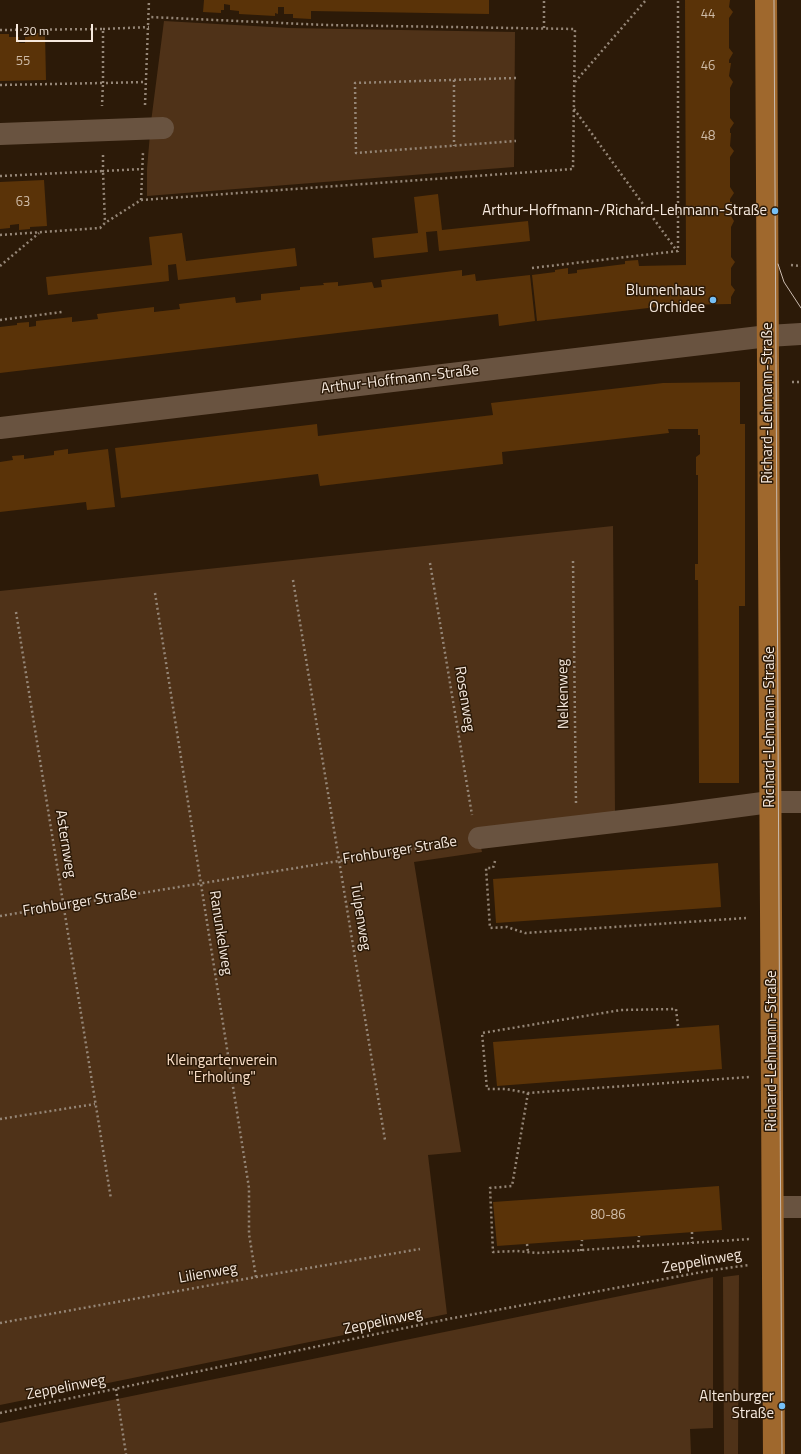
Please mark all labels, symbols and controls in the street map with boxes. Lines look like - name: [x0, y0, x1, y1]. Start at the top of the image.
- house number: 44: [701, 7, 715, 23]
- scale bar: [18, 16, 95, 42]
- text: 20 m: [23, 21, 49, 40]
- house number: 55: [16, 54, 30, 70]
- house number: 46: [701, 59, 715, 75]
- house number: 48: [701, 129, 715, 145]
- house number: 63: [16, 195, 30, 211]
- place label: Arthur-Hoffmann-/Richard-Lehmann-Straße: [482, 202, 767, 220]
- marker: Arthur-Hoffmann-/Richard-Lehmann-Straße: [770, 206, 780, 216]
- place label: Blumenhaus Orchidee: [626, 282, 705, 317]
- marker: Blumenhaus Orchidee: [708, 295, 718, 305]
- street label: Richard-Lehmann-Straße: [759, 322, 777, 484]
- street label: Arthur-Hoffmann-Straße: [320, 361, 480, 399]
- street label: Richard-Lehmann-Straße: [761, 646, 779, 808]
- street label: Nelkenweg: [554, 659, 574, 729]
- street label: Rosenweg: [450, 665, 478, 733]
- street label: Asternweg: [51, 809, 79, 879]
- street label: Frohburger Straße: [342, 833, 458, 869]
- street label: Tulpenweg: [346, 882, 374, 952]
- street label: Frohburger Straße: [22, 885, 138, 921]
- street label: Ranunkelweg: [204, 889, 236, 977]
- street label: Richard-Lehmann-Straße: [763, 970, 781, 1132]
- park label: Kleingartenverein "Erholung": [167, 1052, 277, 1087]
- house number: 80-86: [591, 1208, 625, 1224]
- street label: Zeppelinweg: [661, 1246, 743, 1278]
- street label: Lilienweg: [177, 1260, 239, 1288]
- street label: Zeppelinweg: [342, 1305, 424, 1339]
- street label: Zeppelinweg: [25, 1372, 107, 1404]
- place label: Altenburger Straße: [699, 1388, 774, 1423]
- marker: Altenburger Straße: [777, 1401, 787, 1411]

